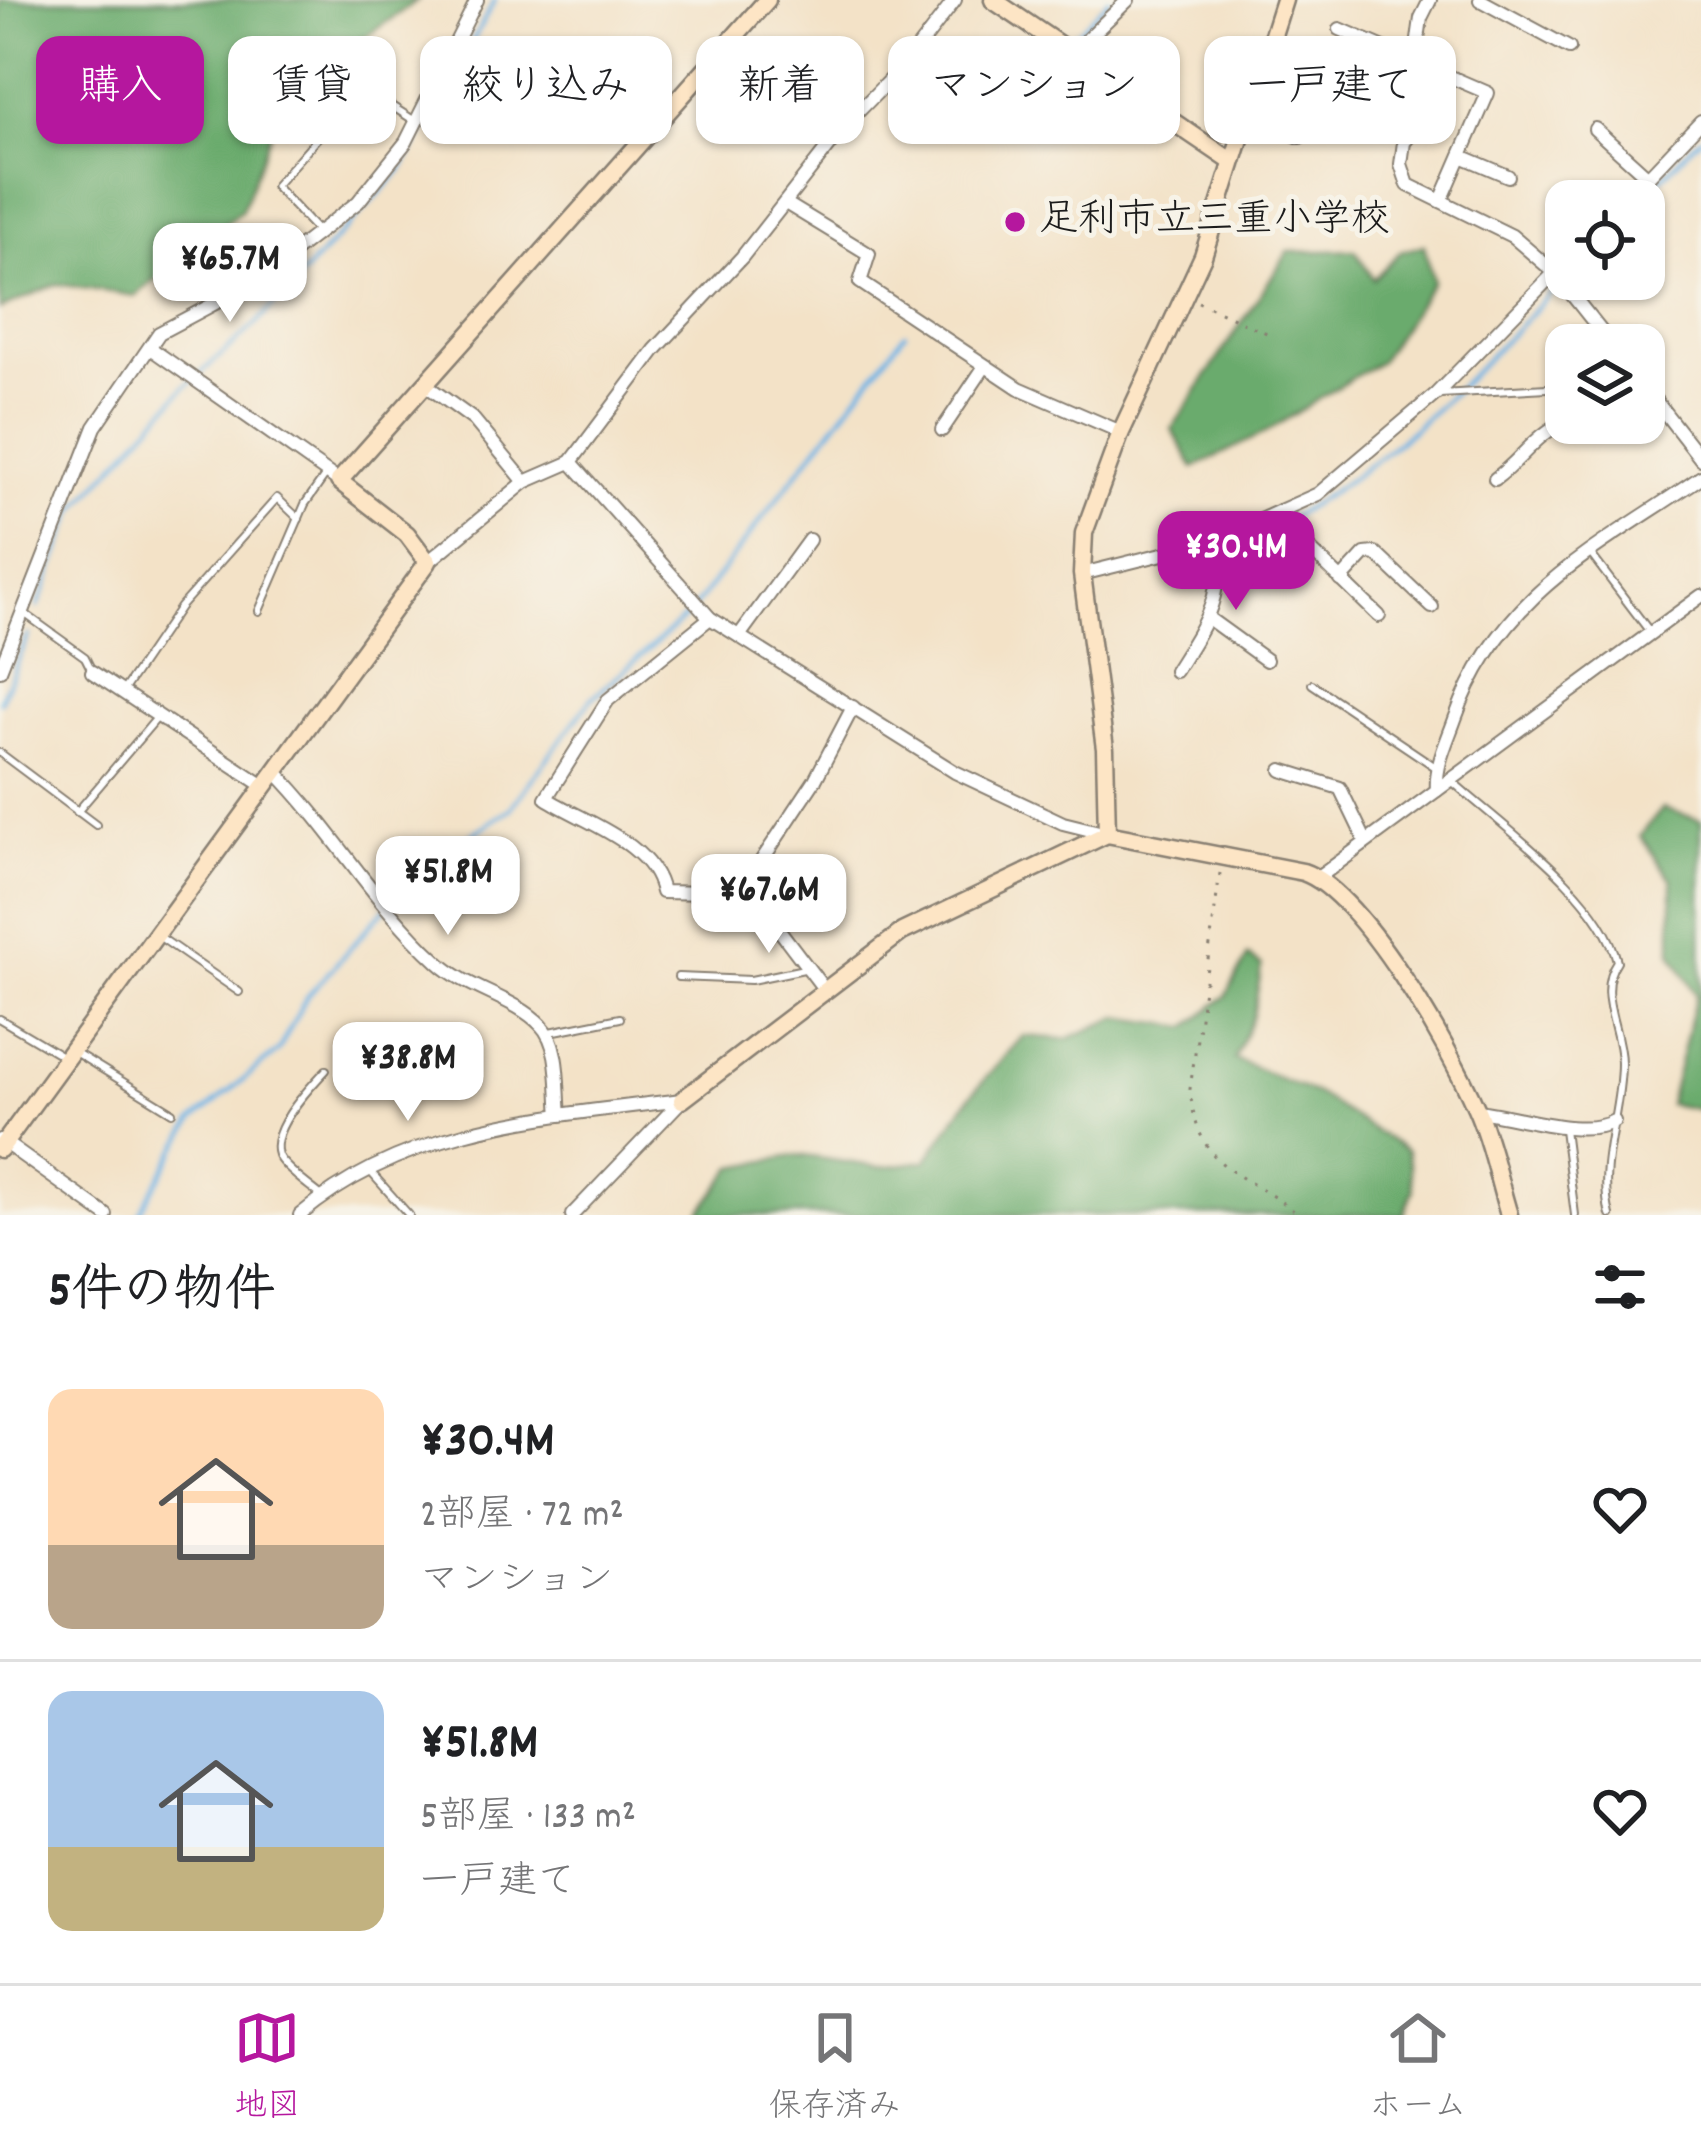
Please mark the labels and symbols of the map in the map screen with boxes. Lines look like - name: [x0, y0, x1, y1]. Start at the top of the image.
- place label: 足利市立三重小学校: [1039, 195, 1390, 250]
- marker: 足利市立三重小学校: [1002, 209, 1028, 235]
- pin: ¥65.7M: [132, 223, 328, 325]
- pin: ¥30.4M: [1138, 511, 1334, 613]
- pin: ¥51.8M: [350, 836, 546, 938]
- pin: ¥67.6M: [671, 854, 867, 956]
- pin: ¥38.8M: [310, 1022, 506, 1124]

